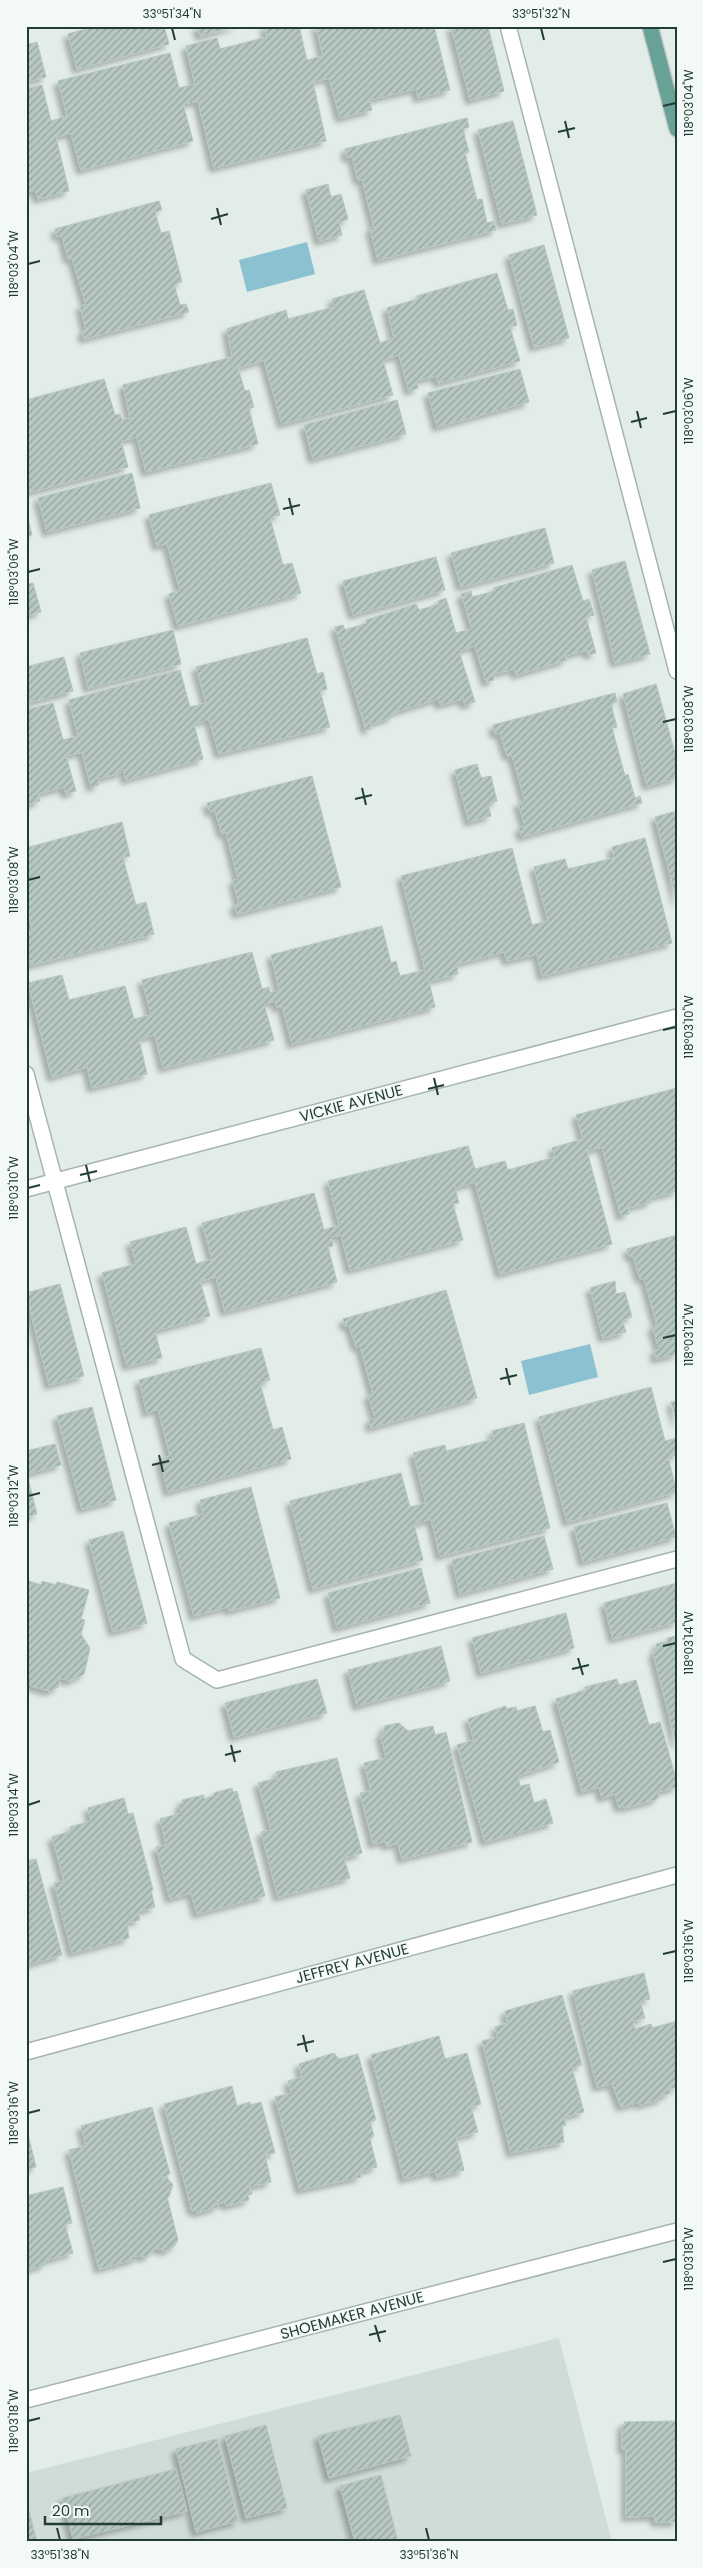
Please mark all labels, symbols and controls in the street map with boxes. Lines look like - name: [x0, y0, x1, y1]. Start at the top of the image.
- text: 33°51'34"N: [143, 5, 201, 22]
- text: 33°51'32"N: [512, 5, 570, 22]
- text: 118°03'04"W: [680, 69, 697, 137]
- text: 118°03'04"W: [5, 230, 22, 298]
- text: 118°03'06"W: [680, 377, 697, 445]
- text: 118°03'06"W: [5, 538, 22, 606]
- text: 118°03'08"W: [680, 685, 697, 753]
- text: 118°03'08"W: [5, 846, 22, 914]
- text: 118°03'10"W: [680, 995, 697, 1059]
- street label: VICKIE AVENUE: [297, 1079, 405, 1127]
- text: 118°03'10"W: [5, 1156, 22, 1220]
- text: 118°03'12"W: [680, 1303, 697, 1366]
- text: 118°03'12"W: [5, 1464, 22, 1527]
- text: 118°03'14"W: [680, 1611, 697, 1675]
- text: 118°03'14"W: [5, 1773, 22, 1837]
- text: 118°03'16"W: [680, 1919, 697, 1983]
- street label: JEFFREY AVENUE: [293, 1938, 411, 1988]
- text: 118°03'16"W: [5, 2081, 22, 2145]
- text: 118°03'18"W: [680, 2227, 697, 2291]
- street label: SHOEMAKER AVENUE: [278, 2286, 426, 2344]
- text: 118°03'18"W: [5, 2389, 22, 2453]
- scale bar: [45, 2493, 161, 2525]
- text: 20 m: [52, 2500, 90, 2521]
- text: 33°51'38"N: [31, 2546, 89, 2563]
- text: 33°51'36"N: [400, 2546, 458, 2563]

